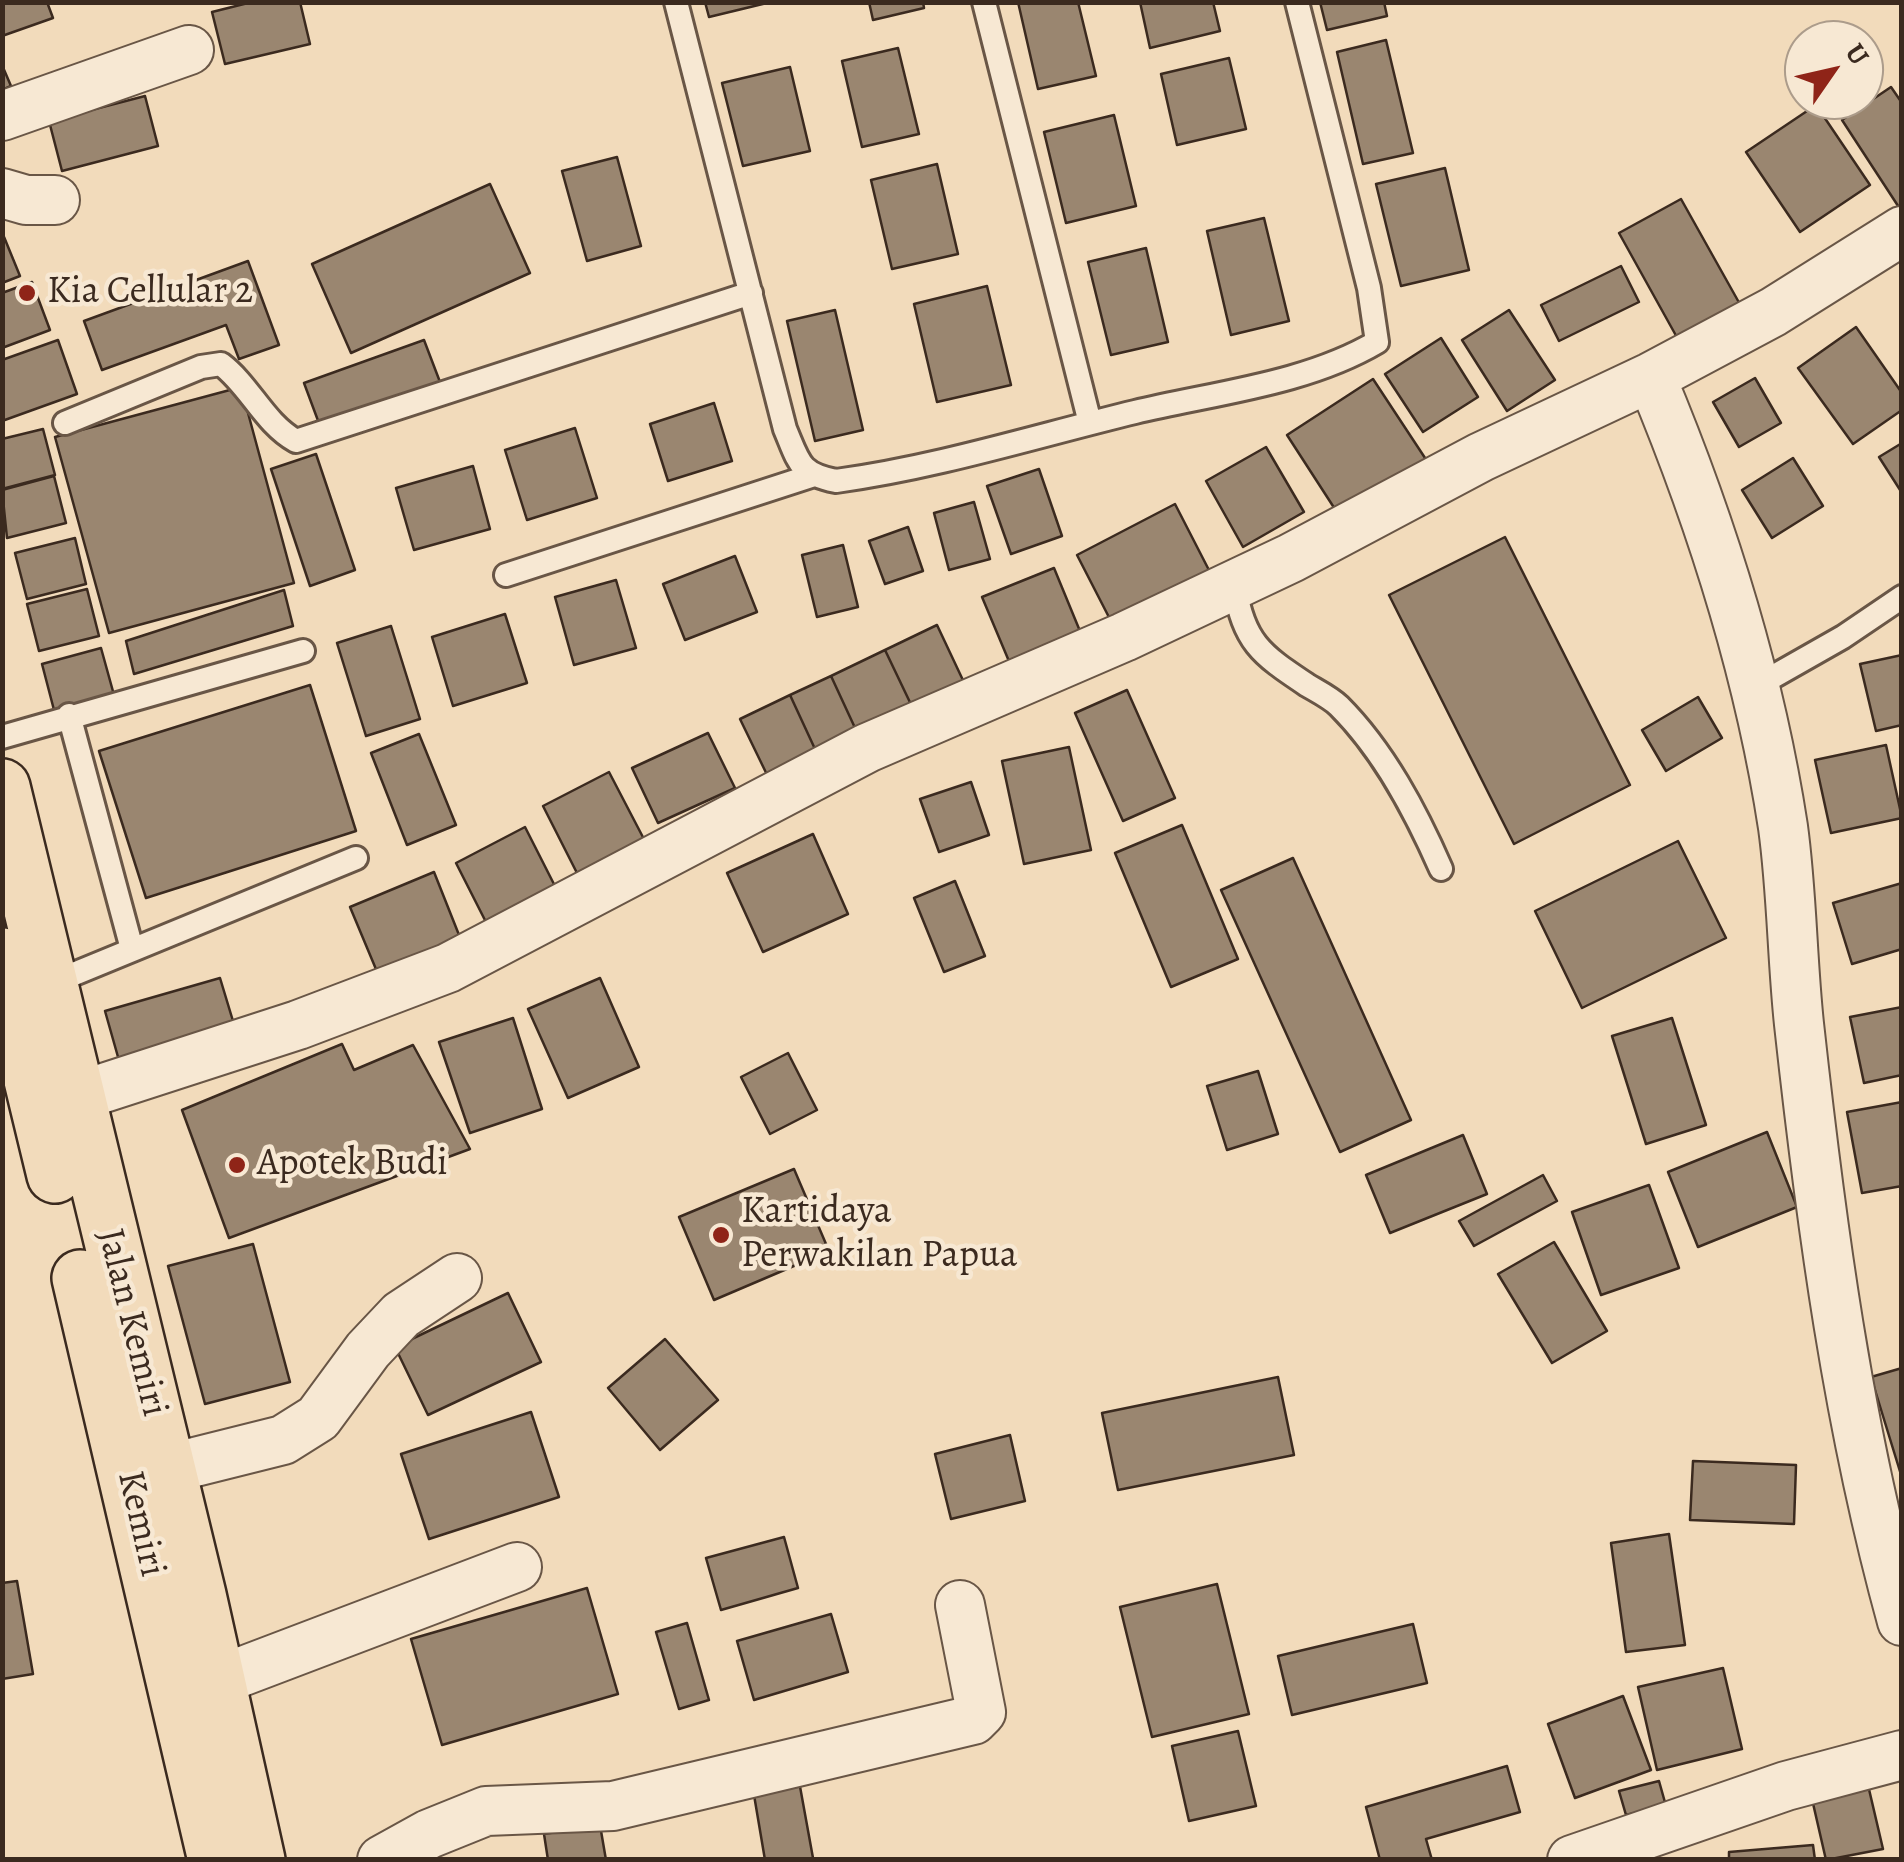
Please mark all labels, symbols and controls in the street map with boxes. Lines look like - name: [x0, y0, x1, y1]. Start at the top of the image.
- north arrow: [1784, 20, 1884, 120]
- text: U: [1836, 36, 1878, 73]
- place label: Kia Cellular 2: [47, 270, 253, 316]
- marker: Kia Cellular 2: [16, 282, 38, 304]
- place label: Apotek Budi: [257, 1142, 448, 1188]
- marker: Apotek Budi: [226, 1154, 248, 1176]
- place label: Kartidaya Perwakilan Papua: [741, 1190, 1017, 1280]
- street label: Jalan Kemiri: [86, 1224, 176, 1422]
- marker: Kartidaya Perwakilan Papua: [710, 1224, 732, 1246]
- street label: Kemiri: [106, 1467, 174, 1581]

